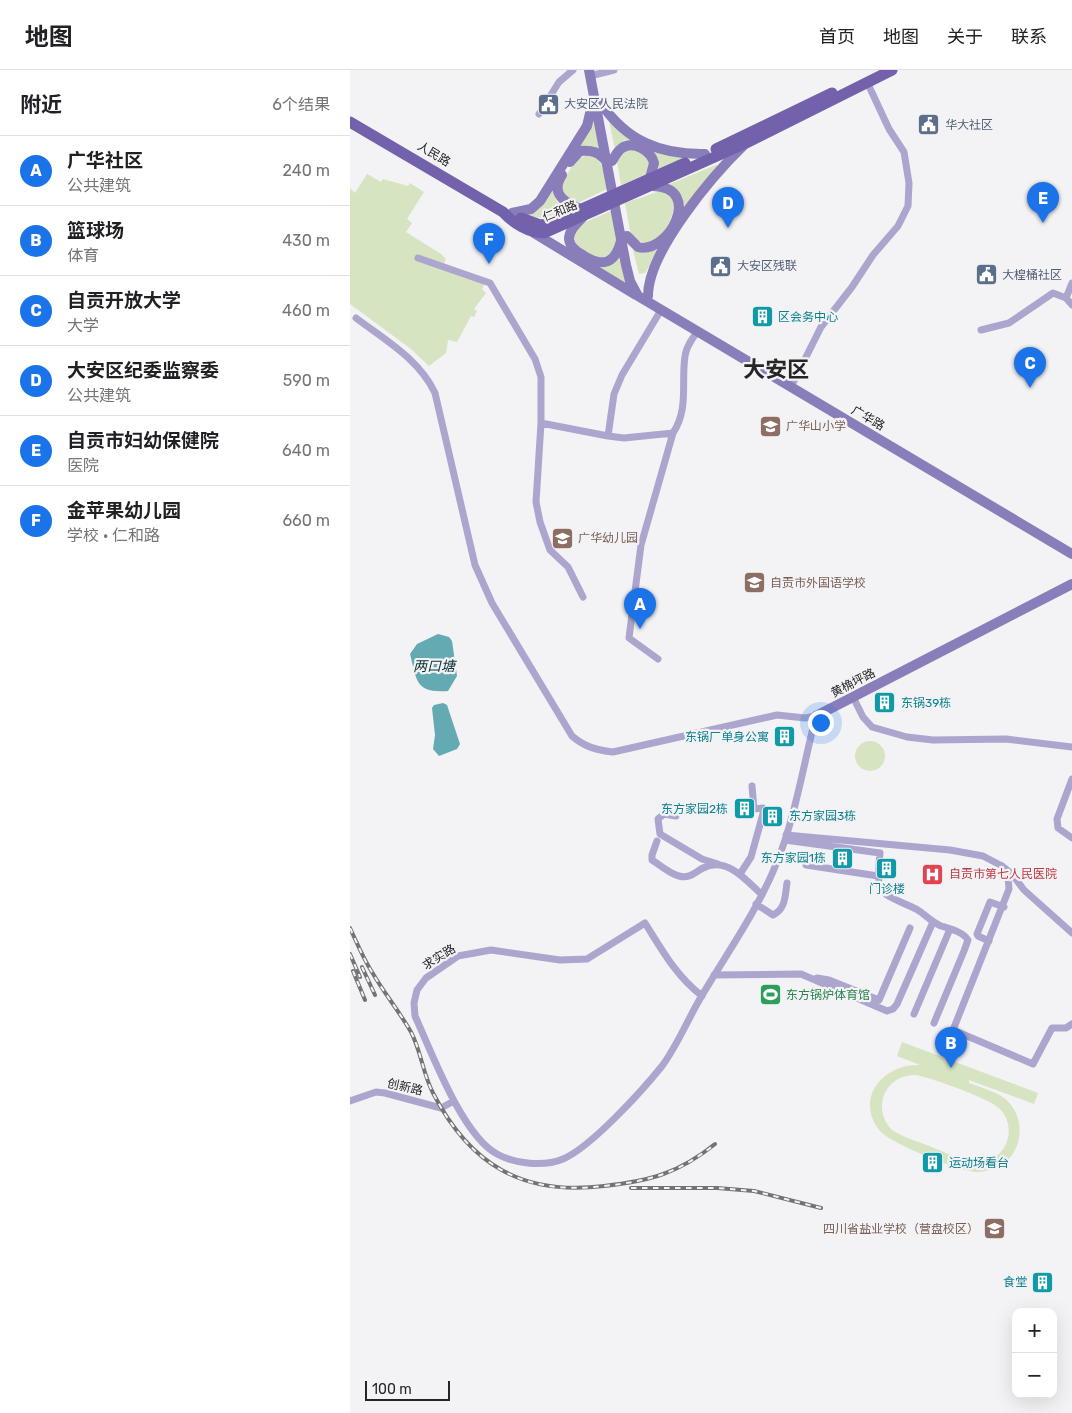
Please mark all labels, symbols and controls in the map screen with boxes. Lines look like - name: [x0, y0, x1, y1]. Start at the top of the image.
- text: 地图: [25, 23, 73, 51]
- text: 首页: [819, 26, 855, 48]
- text: 地图: [883, 26, 919, 48]
- text: 关于: [947, 26, 983, 48]
- text: 联系: [1011, 26, 1047, 48]
- text: 附近: [20, 92, 62, 117]
- public building icon: 大安区人民法院: [536, 92, 560, 116]
- text: 6个结果: [272, 95, 330, 114]
- place label: 大安区人民法院: [564, 97, 648, 111]
- public building icon: 华大社区: [917, 113, 941, 137]
- place label: 华大社区: [945, 118, 993, 132]
- street label: 人民路: [415, 139, 453, 169]
- text: 广华社区: [67, 149, 143, 172]
- text: A: [30, 161, 42, 180]
- text: 240 m: [283, 161, 330, 180]
- text: 公共建筑: [67, 176, 131, 195]
- pin: E: [1027, 182, 1059, 223]
- pin: D: [712, 187, 744, 228]
- street label: 仁和路: [541, 198, 579, 224]
- text: 篮球场: [67, 219, 124, 242]
- pin: F: [473, 223, 505, 264]
- text: B: [30, 231, 42, 250]
- text: 430 m: [282, 231, 330, 250]
- text: 体育: [67, 246, 99, 265]
- public building icon: 大安区残联: [709, 254, 733, 278]
- place label: 大安区残联: [737, 259, 797, 273]
- public building icon: 大楻桶社区: [974, 263, 998, 287]
- place label: 大楻桶社区: [1002, 268, 1062, 282]
- text: 自贡开放大学: [67, 289, 181, 312]
- text: C: [30, 301, 42, 320]
- text: 460 m: [282, 301, 330, 320]
- building icon: 区会务中心: [750, 305, 774, 329]
- place label: 区会务中心: [778, 310, 838, 324]
- text: 大学: [67, 316, 99, 335]
- pin: C: [1014, 347, 1046, 388]
- district label: 大安区: [743, 356, 809, 383]
- text: 大安区纪委监察委: [67, 359, 219, 382]
- text: D: [30, 371, 42, 390]
- text: 590 m: [283, 371, 330, 390]
- text: 公共建筑: [67, 386, 131, 405]
- street label: 广华路: [849, 403, 887, 433]
- school or university icon: 广华山小学: [758, 414, 782, 438]
- place label: 广华山小学: [786, 419, 846, 433]
- text: 自贡市妇幼保健院: [67, 429, 219, 452]
- text: E: [31, 441, 41, 460]
- text: 640 m: [282, 441, 330, 460]
- text: 医院: [67, 456, 99, 475]
- text: 金苹果幼儿园: [67, 499, 181, 522]
- text: F: [31, 511, 41, 530]
- text: 660 m: [282, 511, 330, 530]
- text: 学校 · 仁和路: [67, 526, 160, 545]
- school or university icon: 广华幼儿园: [550, 526, 574, 550]
- place label: 广华幼儿园: [578, 531, 638, 545]
- school or university icon: 自贡市外国语学校: [742, 571, 766, 595]
- place label: 自贡市外国语学校: [770, 576, 866, 590]
- pin: A: [624, 588, 656, 629]
- water label: 两口塘: [413, 658, 457, 675]
- street label: 黄桷坪路: [828, 666, 878, 700]
- building icon: 东锅39栋: [873, 691, 897, 715]
- place label: 东锅39栋: [901, 696, 951, 710]
- your location: [808, 710, 834, 736]
- building icon: 东锅厂单身公寓: [773, 725, 797, 749]
- place label: 东锅厂单身公寓: [685, 730, 769, 744]
- building icon: 东方家园2栋: [732, 797, 756, 821]
- place label: 东方家园2栋: [661, 802, 728, 816]
- building icon: 东方家园3栋: [761, 804, 785, 828]
- place label: 东方家园3栋: [789, 809, 856, 823]
- building icon: 东方家园1栋: [830, 846, 854, 870]
- place label: 东方家园1栋: [761, 851, 826, 865]
- building icon: 门诊楼: [875, 856, 899, 880]
- hospital icon: 自贡市第七人民医院: [921, 862, 945, 886]
- place label: 自贡市第七人民医院: [949, 867, 1057, 881]
- place label: 门诊楼: [869, 882, 905, 896]
- street label: 求实路: [420, 942, 458, 972]
- sports icon: 东方锅炉体育馆: [758, 983, 782, 1007]
- place label: 东方锅炉体育馆: [786, 988, 870, 1002]
- pin: B: [935, 1027, 967, 1068]
- street label: 创新路: [386, 1076, 424, 1098]
- building icon: 运动场看台: [921, 1151, 945, 1175]
- place label: 运动场看台: [949, 1156, 1009, 1170]
- school or university icon: 四川省盐业学校（营盘校区）: [983, 1217, 1007, 1241]
- place label: 四川省盐业学校（营盘校区）: [823, 1222, 979, 1236]
- building icon: 食堂: [1031, 1270, 1055, 1294]
- place label: 食堂: [1003, 1275, 1027, 1289]
- map controls: [1012, 1308, 1057, 1398]
- button: +: [1012, 1308, 1057, 1353]
- button: −: [1012, 1353, 1057, 1398]
- scale bar: [365, 1378, 450, 1401]
- text: 100 m: [372, 1381, 412, 1398]

